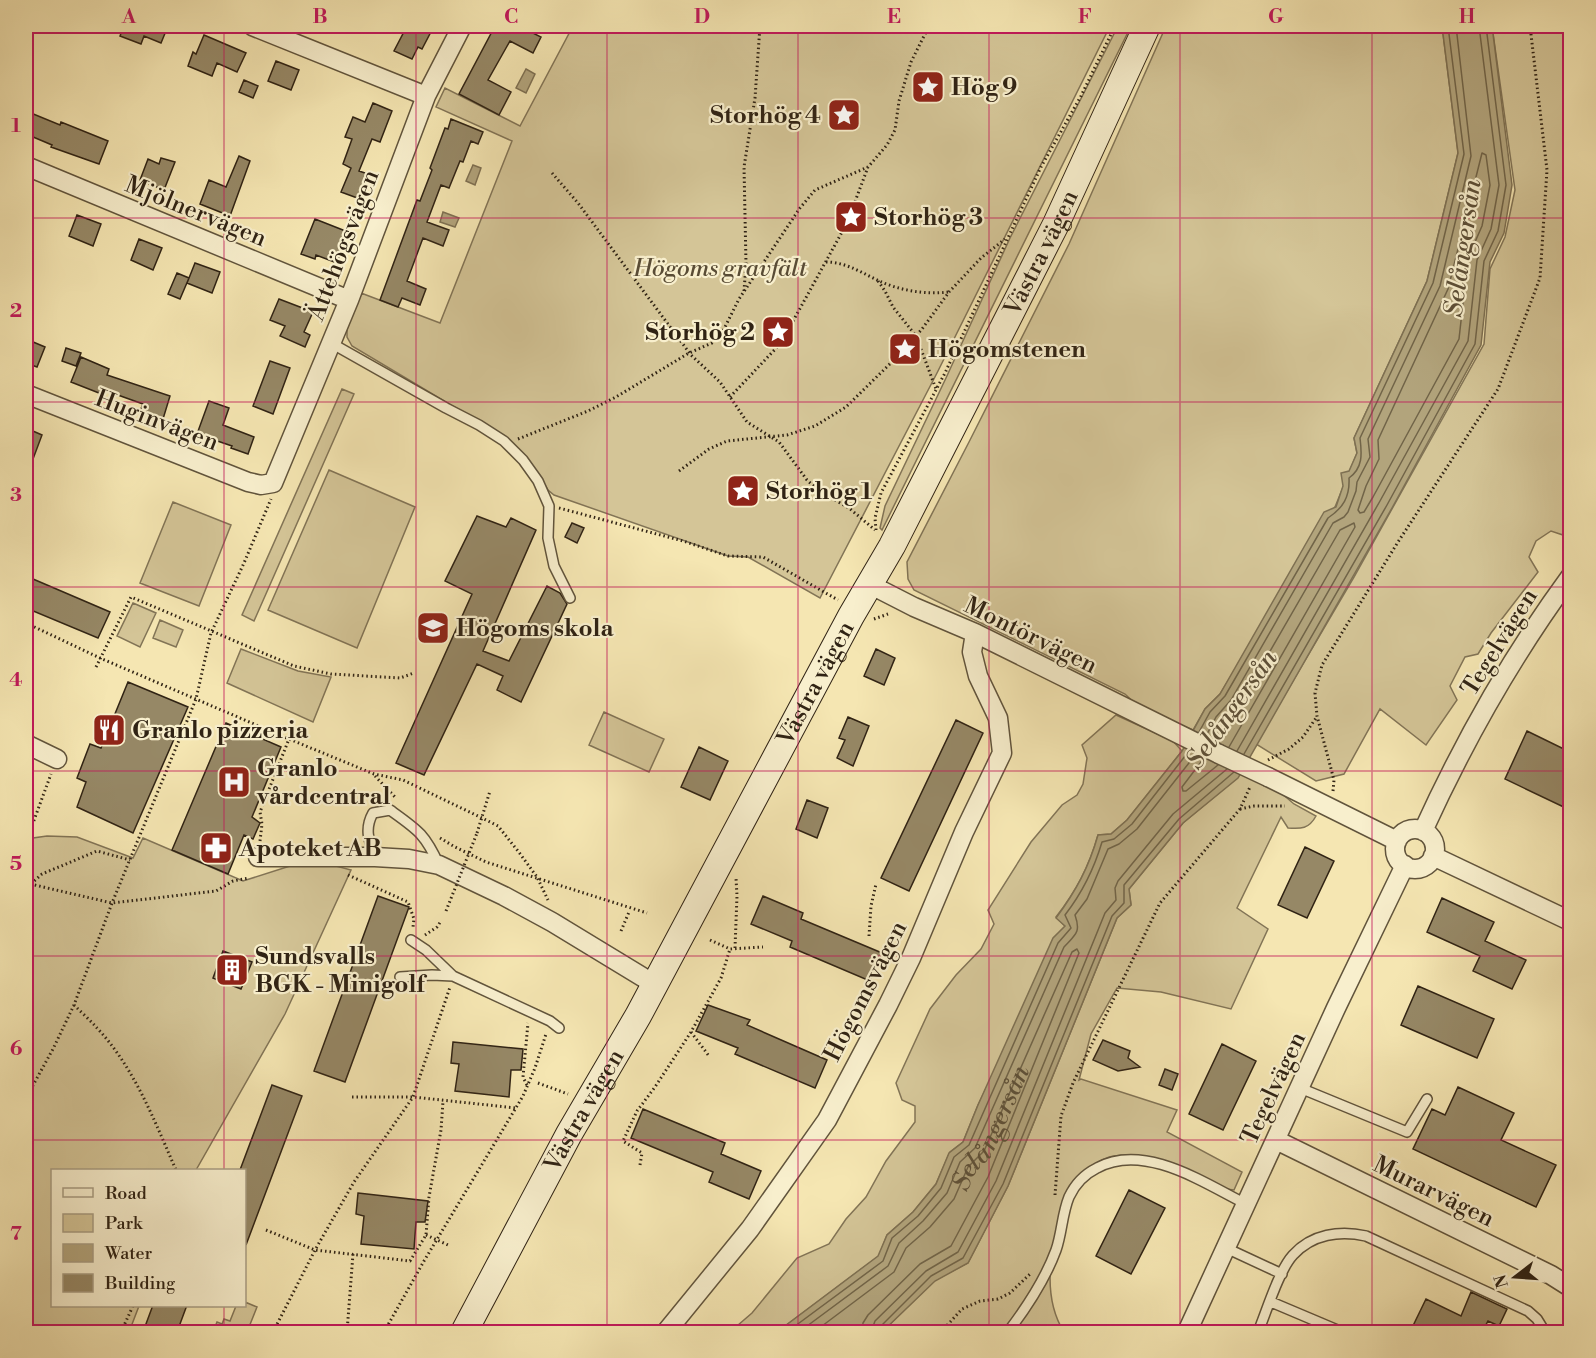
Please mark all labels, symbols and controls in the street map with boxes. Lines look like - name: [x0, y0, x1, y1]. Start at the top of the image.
- text: A: [121, 5, 137, 30]
- text: B: [312, 5, 328, 30]
- text: C: [504, 5, 518, 30]
- text: D: [694, 5, 710, 30]
- text: E: [887, 5, 901, 30]
- text: F: [1078, 5, 1092, 30]
- text: G: [1268, 5, 1284, 30]
- text: H: [1459, 5, 1476, 30]
- place icon: Hög 9: [910, 69, 946, 105]
- place label: Hög 9: [951, 73, 1017, 103]
- place icon: Storhög 4: [826, 97, 862, 133]
- place label: Storhög 4: [710, 101, 821, 131]
- text: 1: [11, 114, 21, 139]
- street label: Ättehögsvägen: [300, 165, 386, 326]
- street label: Mjölnervägen: [120, 170, 271, 254]
- water label: Selångersån: [1437, 177, 1489, 319]
- street label: Västra vägen: [997, 186, 1085, 322]
- place icon: Storhög 3: [833, 199, 869, 235]
- place label: Storhög 3: [874, 203, 983, 233]
- park label: Högoms gravfält: [632, 254, 808, 284]
- text: 2: [10, 299, 22, 324]
- place icon: Storhög 2: [760, 314, 796, 350]
- place label: Storhög 2: [645, 318, 755, 348]
- place icon: Högomstenen: [887, 331, 923, 367]
- place label: Högomstenen: [928, 335, 1086, 365]
- street label: Huginvägen: [91, 384, 223, 458]
- place icon: Storhög 1: [725, 473, 761, 509]
- place label: Storhög 1: [766, 477, 873, 507]
- text: 3: [10, 483, 22, 508]
- street label: Tegelvägen: [1455, 583, 1545, 702]
- street label: Montörvägen: [959, 591, 1102, 681]
- school or university icon: Högoms skola: [415, 610, 451, 646]
- place label: Högoms skola: [456, 614, 615, 644]
- street label: Västra vägen: [770, 616, 861, 752]
- water label: Selångersån: [1179, 643, 1285, 776]
- text: 4: [9, 668, 23, 693]
- restaurant icon: Granlo pizzeria: [91, 712, 127, 748]
- place label: Granlo pizzeria: [132, 716, 309, 746]
- place label: Granlo vårdcentral: [256, 754, 391, 812]
- hospital icon: Granlo vårdcentral: [216, 764, 252, 800]
- pharmacy icon: Apoteket AB: [198, 830, 234, 866]
- place label: Apoteket AB: [238, 834, 382, 864]
- text: 5: [10, 852, 22, 877]
- street label: Högomsvägen: [818, 916, 914, 1067]
- place label: Sundsvalls BGK - Minigolf: [255, 942, 427, 1000]
- building icon: Sundsvalls BGK - Minigolf: [214, 952, 250, 988]
- street label: Tegelvägen: [1235, 1027, 1313, 1150]
- text: 6: [10, 1037, 23, 1062]
- street label: Västra vägen: [537, 1044, 631, 1178]
- water label: Selångersån: [945, 1060, 1037, 1196]
- street label: Murarvägen: [1368, 1150, 1499, 1234]
- legend: [51, 1169, 246, 1307]
- text: Road: [105, 1182, 148, 1205]
- text: Park: [105, 1212, 144, 1235]
- text: 7: [10, 1222, 22, 1247]
- text: Water: [104, 1242, 153, 1265]
- north arrow: [1485, 1247, 1545, 1307]
- text: Building: [104, 1272, 176, 1295]
- text: N: [1490, 1272, 1513, 1290]

